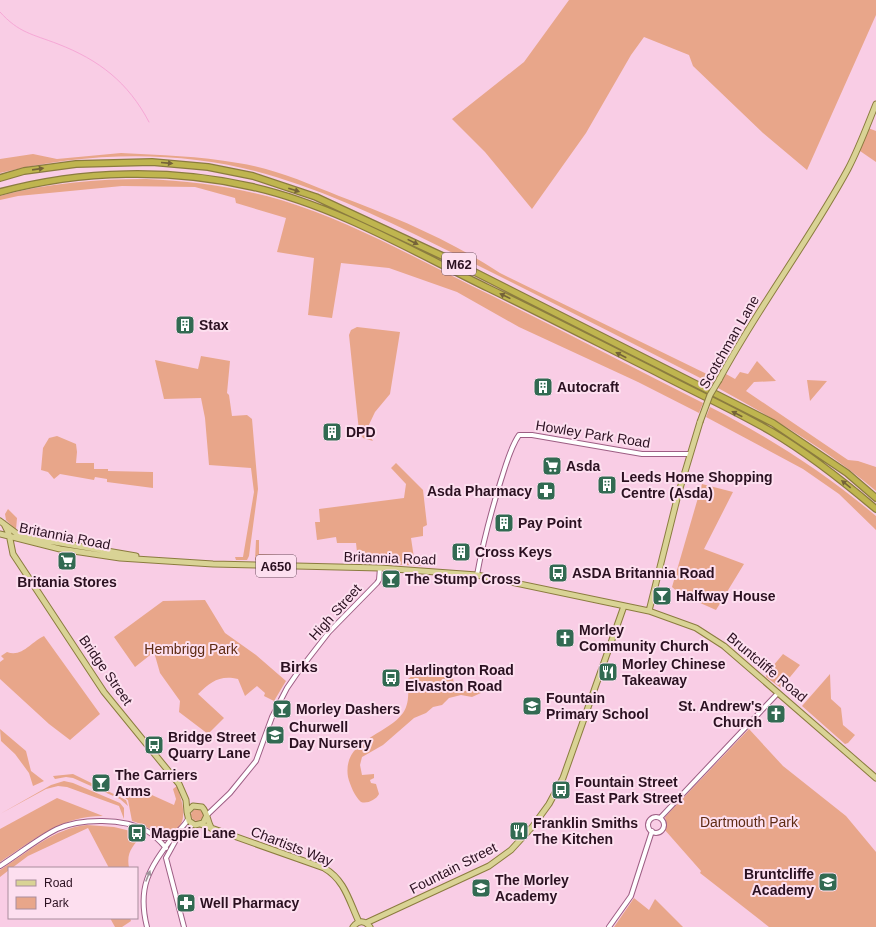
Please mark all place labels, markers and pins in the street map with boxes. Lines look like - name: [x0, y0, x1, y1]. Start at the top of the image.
- building icon: Stax: [174, 314, 196, 336]
- place label: Stax: [199, 317, 229, 333]
- building icon: Autocraft: [532, 376, 554, 398]
- place label: Autocraft: [557, 379, 620, 395]
- building icon: DPD: [321, 421, 343, 443]
- place label: DPD: [346, 424, 376, 440]
- supermarket icon: Asda: [541, 455, 563, 477]
- place label: Asda: [566, 458, 600, 474]
- place label: Leeds Home Shopping Centre (Asda): [621, 469, 773, 501]
- building icon: Leeds Home Shopping Centre (Asda): [596, 474, 618, 496]
- pharmacy icon: Asda Pharmacy: [535, 480, 557, 502]
- place label: Asda Pharmacy: [427, 483, 532, 499]
- building icon: Pay Point: [493, 512, 515, 534]
- place label: Pay Point: [518, 515, 582, 531]
- building icon: Cross Keys: [450, 541, 472, 563]
- place label: Cross Keys: [475, 544, 552, 560]
- supermarket icon: Britania Stores: [56, 550, 78, 572]
- bus stop icon: ASDA Britannia Road: [547, 562, 569, 584]
- place label: ASDA Britannia Road: [572, 565, 715, 581]
- bar icon: The Stump Cross: [380, 568, 402, 590]
- place label: The Stump Cross: [405, 571, 521, 587]
- place label: Britania Stores: [17, 574, 117, 590]
- bar icon: Halfway House: [651, 585, 673, 607]
- place label: Halfway House: [676, 588, 776, 604]
- place label: Morley Community Church: [579, 622, 709, 654]
- church icon: Morley Community Church: [554, 627, 576, 649]
- place label: Morley Chinese Takeaway: [622, 656, 726, 688]
- restaurant icon: Morley Chinese Takeaway: [597, 661, 619, 683]
- place label: Harlington Road Elvaston Road: [405, 662, 514, 694]
- bus stop icon: Harlington Road Elvaston Road: [380, 667, 402, 689]
- place label: Fountain Primary School: [546, 690, 649, 722]
- school or university icon: Fountain Primary School: [521, 695, 543, 717]
- bar icon: Morley Dashers: [271, 698, 293, 720]
- place label: St. Andrew's Church: [678, 698, 762, 730]
- place label: Morley Dashers: [296, 701, 400, 717]
- church icon: St. Andrew's Church: [765, 703, 787, 725]
- place label: Churwell Day Nursery: [289, 719, 372, 751]
- school or university icon: Churwell Day Nursery: [264, 724, 286, 746]
- place label: Bridge Street Quarry Lane: [168, 729, 256, 761]
- bus stop icon: Bridge Street Quarry Lane: [143, 734, 165, 756]
- place label: The Carriers Arms: [115, 767, 198, 799]
- bar icon: The Carriers Arms: [90, 772, 112, 794]
- place label: Fountain Street East Park Street: [575, 774, 683, 806]
- bus stop icon: Fountain Street East Park Street: [550, 779, 572, 801]
- place label: Franklin Smiths The Kitchen: [533, 815, 638, 847]
- restaurant icon: Franklin Smiths The Kitchen: [508, 820, 530, 842]
- bus stop icon: Magpie Lane: [126, 822, 148, 844]
- place label: Magpie Lane: [151, 825, 236, 841]
- place label: Bruntcliffe Academy: [744, 866, 814, 898]
- school or university icon: Bruntcliffe Academy: [817, 871, 839, 893]
- place label: The Morley Academy: [495, 872, 569, 904]
- school or university icon: The Morley Academy: [470, 877, 492, 899]
- pharmacy icon: Well Pharmacy: [175, 892, 197, 914]
- place label: Well Pharmacy: [200, 895, 300, 911]

